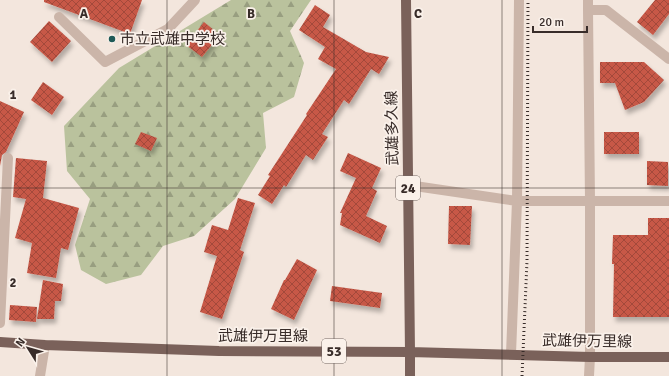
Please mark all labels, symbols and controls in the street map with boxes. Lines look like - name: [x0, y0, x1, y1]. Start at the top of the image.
- text: A: [80, 6, 89, 22]
- text: B: [247, 6, 255, 22]
- text: C: [414, 6, 422, 22]
- scale bar: [533, 8, 587, 34]
- text: 20 m: [539, 15, 564, 30]
- place label: 市立武雄中学校: [120, 30, 225, 48]
- marker: 市立武雄中学校: [107, 34, 117, 44]
- text: 1: [9, 87, 17, 103]
- street label: 武雄多久線: [382, 90, 402, 166]
- road number: 24: [396, 176, 420, 200]
- text: 2: [9, 275, 17, 291]
- street label: 武雄伊万里線: [218, 327, 308, 345]
- north arrow: [8, 328, 48, 368]
- street label: 武雄伊万里線: [542, 331, 632, 351]
- text: N: [13, 335, 28, 349]
- road number: 53: [322, 339, 346, 363]

